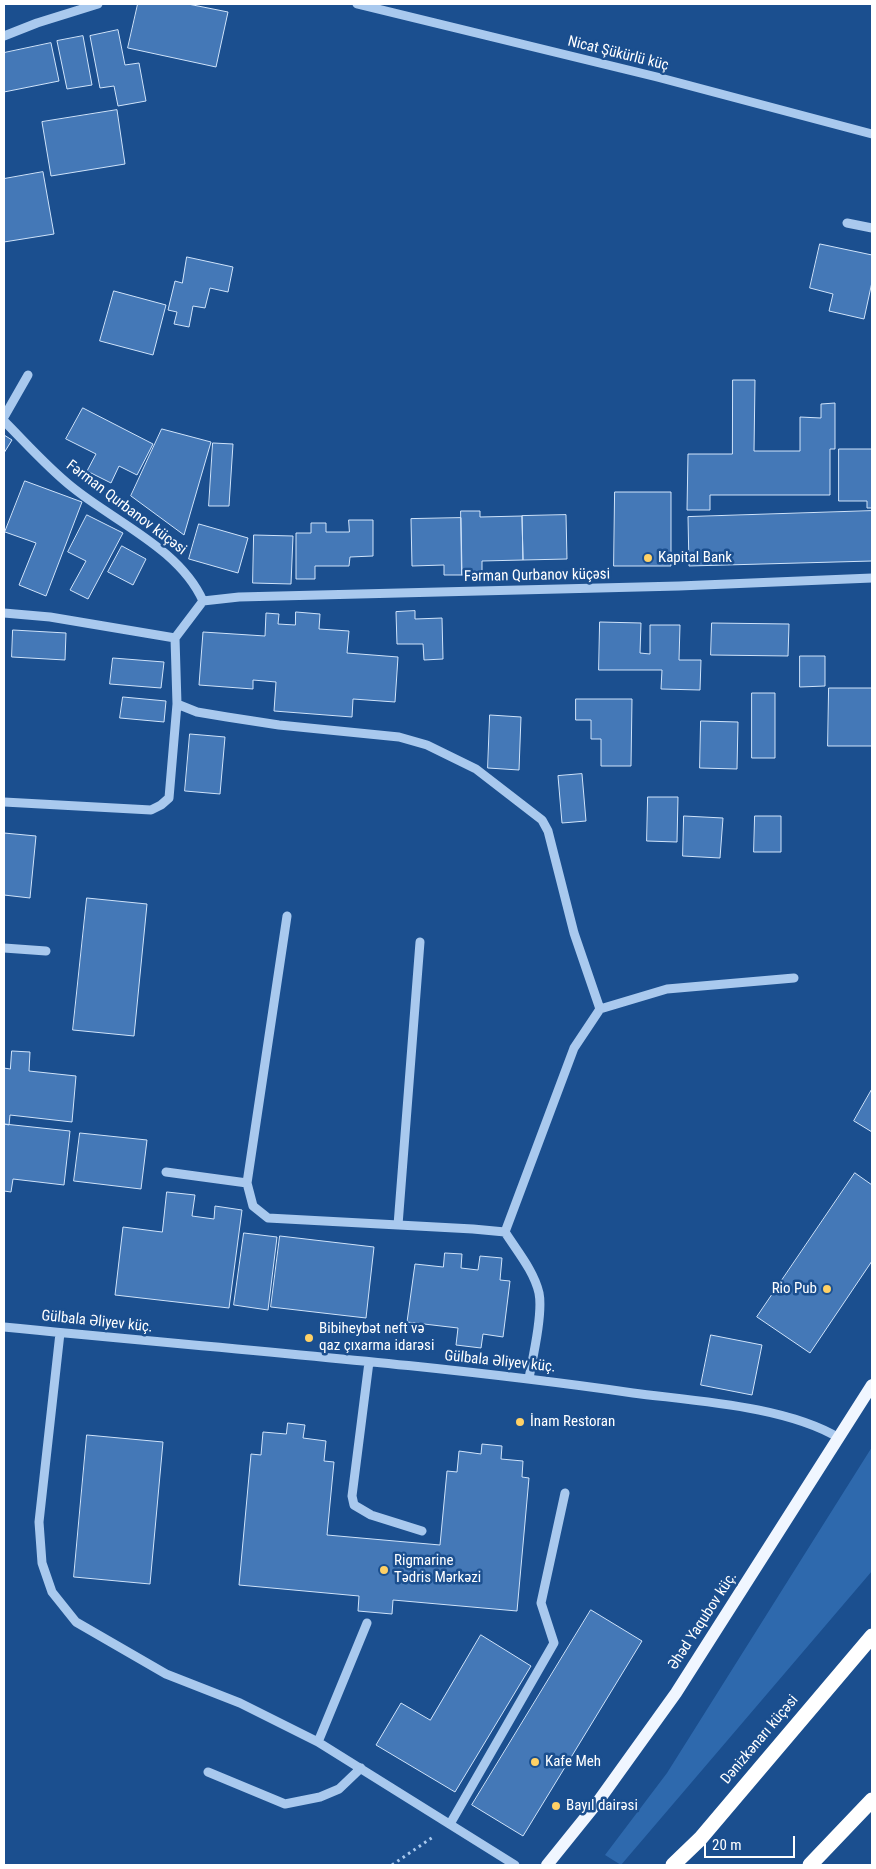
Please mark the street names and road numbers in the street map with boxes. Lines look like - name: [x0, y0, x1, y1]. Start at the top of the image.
- street label: Nicat Şükürlü küç: [566, 33, 670, 75]
- street label: Fərman Qurbanov küçəsi: [62, 457, 190, 559]
- street label: Fərman Qurbanov küçəsi: [464, 566, 610, 586]
- street label: Gülbala Əliyev küç.: [40, 1307, 154, 1337]
- street label: Gülbala Əliyev küç.: [443, 1347, 557, 1377]
- street label: Əhəd Yaqubov küç.: [665, 1569, 741, 1673]
- street label: Dənizkənarı küçəsi: [717, 1692, 803, 1788]

